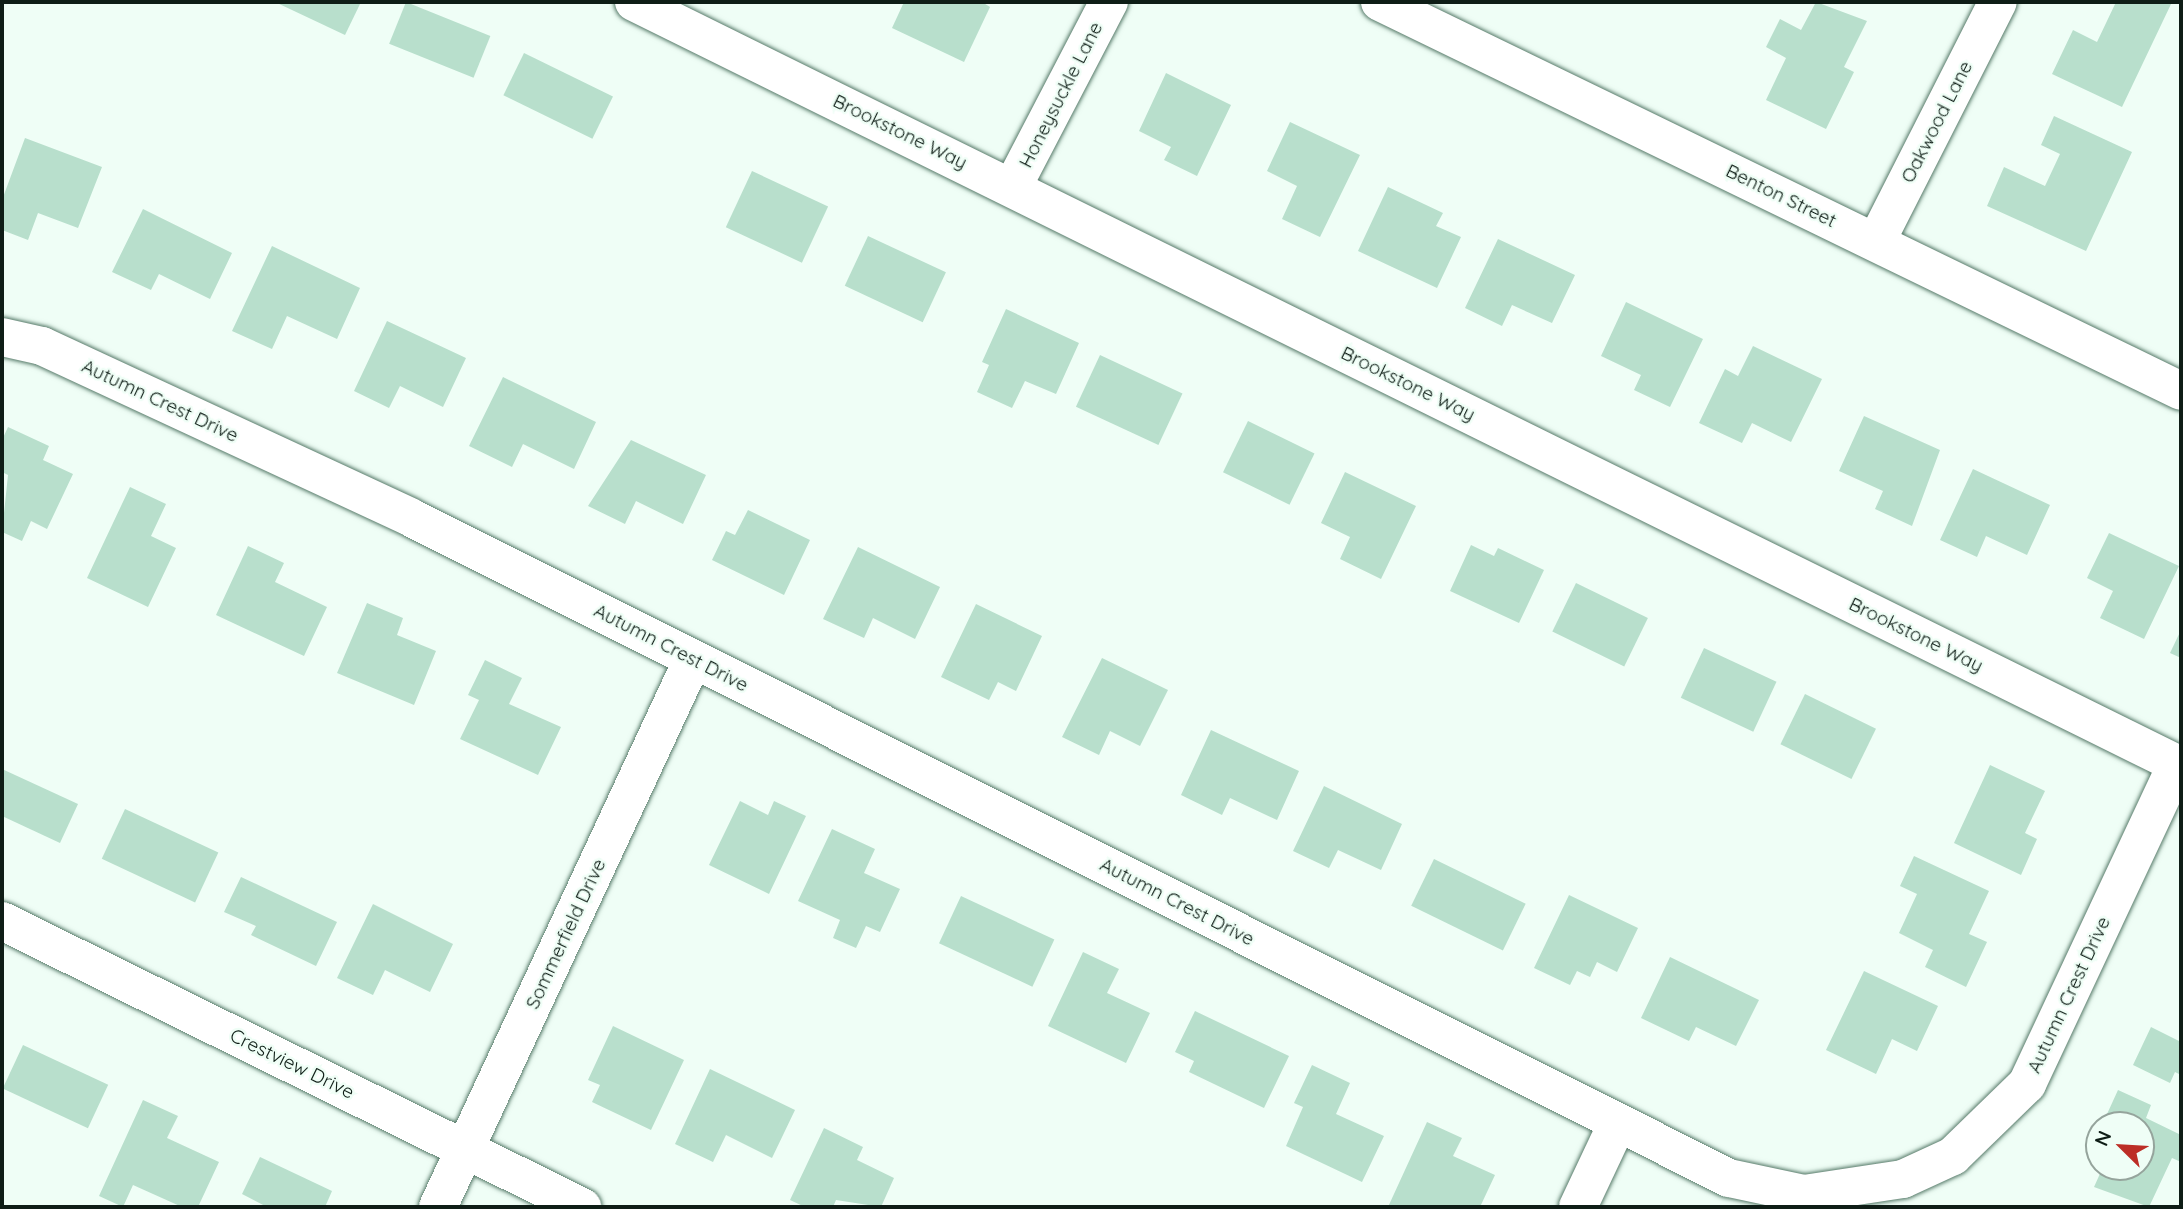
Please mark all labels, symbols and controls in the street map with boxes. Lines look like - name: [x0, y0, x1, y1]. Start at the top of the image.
- street label: Honeysuckle Lane: [1014, 18, 1108, 172]
- street label: Oakwood Lane: [1897, 57, 1977, 187]
- street label: Brookstone Way: [829, 90, 971, 174]
- street label: Benton Street: [1722, 159, 1840, 233]
- street label: Brookstone Way: [1337, 342, 1479, 426]
- street label: Autumn Crest Drive: [78, 355, 242, 447]
- street label: Brookstone Way: [1845, 593, 1987, 677]
- street label: Autumn Crest Drive: [590, 599, 752, 697]
- street label: Autumn Crest Drive: [1096, 853, 1258, 951]
- street label: Sommerfield Drive: [521, 855, 611, 1013]
- street label: Autumn Crest Drive: [2023, 913, 2115, 1077]
- street label: Crestview Drive: [226, 1024, 358, 1104]
- north arrow: [2085, 1111, 2155, 1181]
- text: N: [2089, 1127, 2116, 1150]

